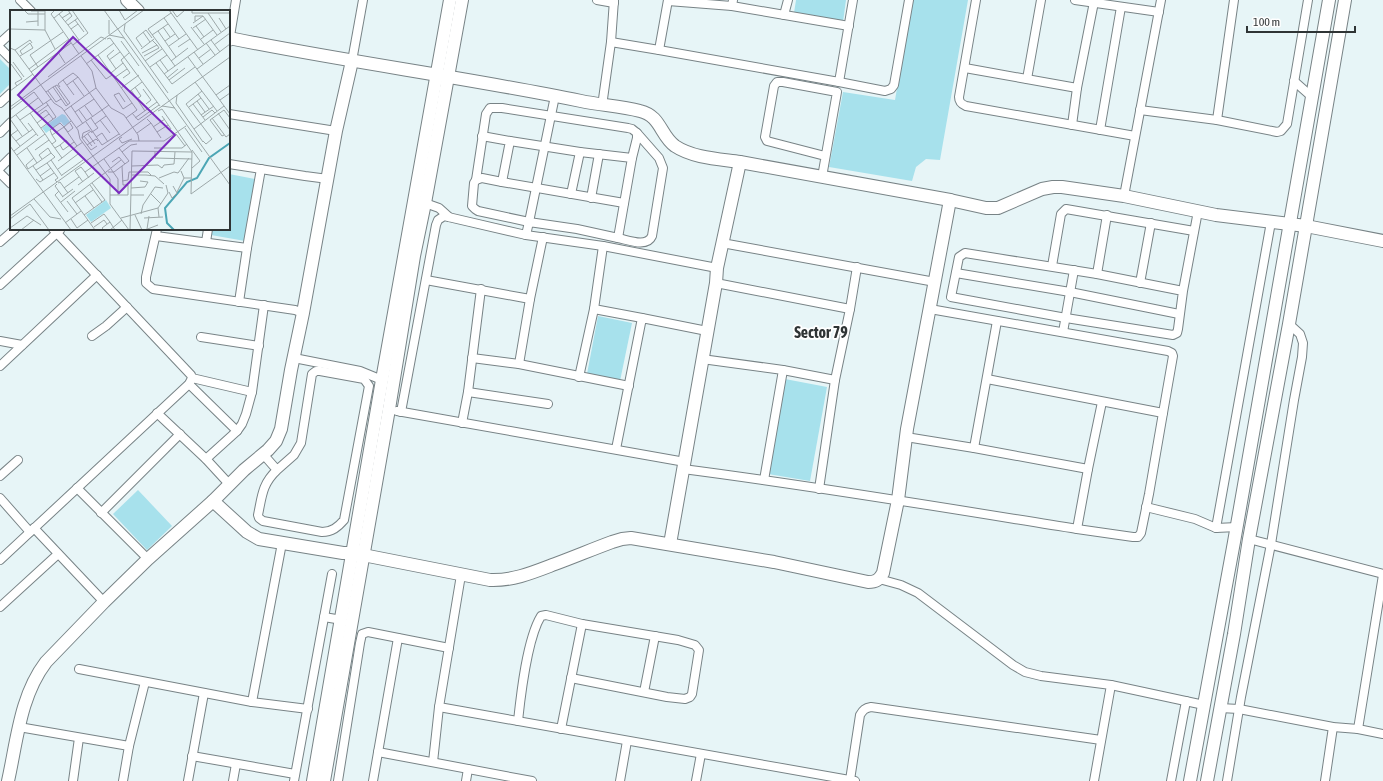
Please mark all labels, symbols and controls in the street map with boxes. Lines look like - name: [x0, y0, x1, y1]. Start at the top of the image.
- scale bar: [1247, 8, 1355, 34]
- inset map: [10, 10, 230, 230]
- text: 100 m: [1253, 15, 1280, 29]
- district label: Sector 79: [794, 323, 848, 341]

